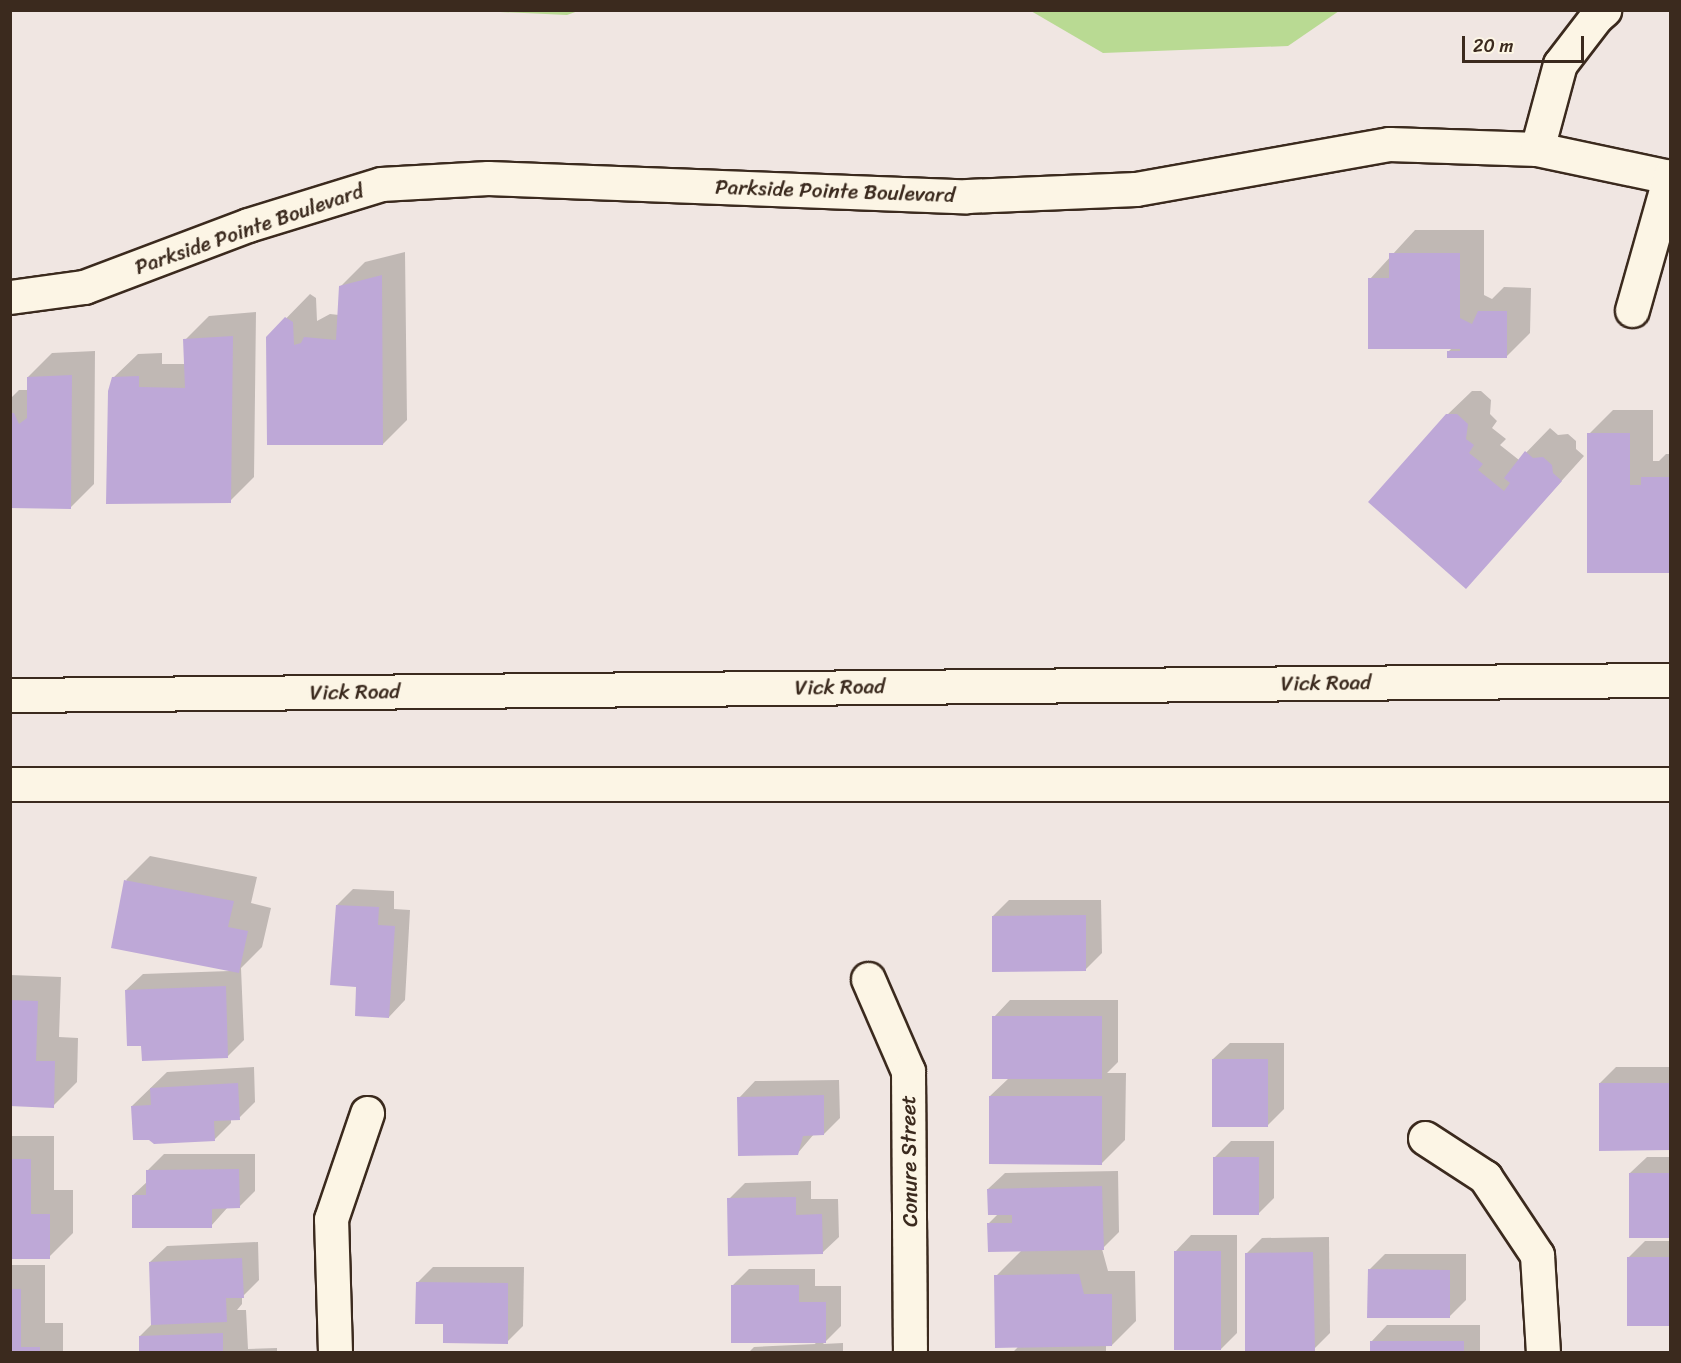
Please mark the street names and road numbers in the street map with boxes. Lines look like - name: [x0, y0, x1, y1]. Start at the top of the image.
- street label: Parkside Pointe Boulevard: [714, 174, 956, 208]
- street label: Parkside Pointe Boulevard: [131, 178, 367, 280]
- street label: Vick Road: [1281, 670, 1371, 696]
- street label: Vick Road: [795, 674, 885, 700]
- street label: Vick Road: [310, 679, 400, 705]
- street label: Conure Street: [895, 1095, 923, 1227]

